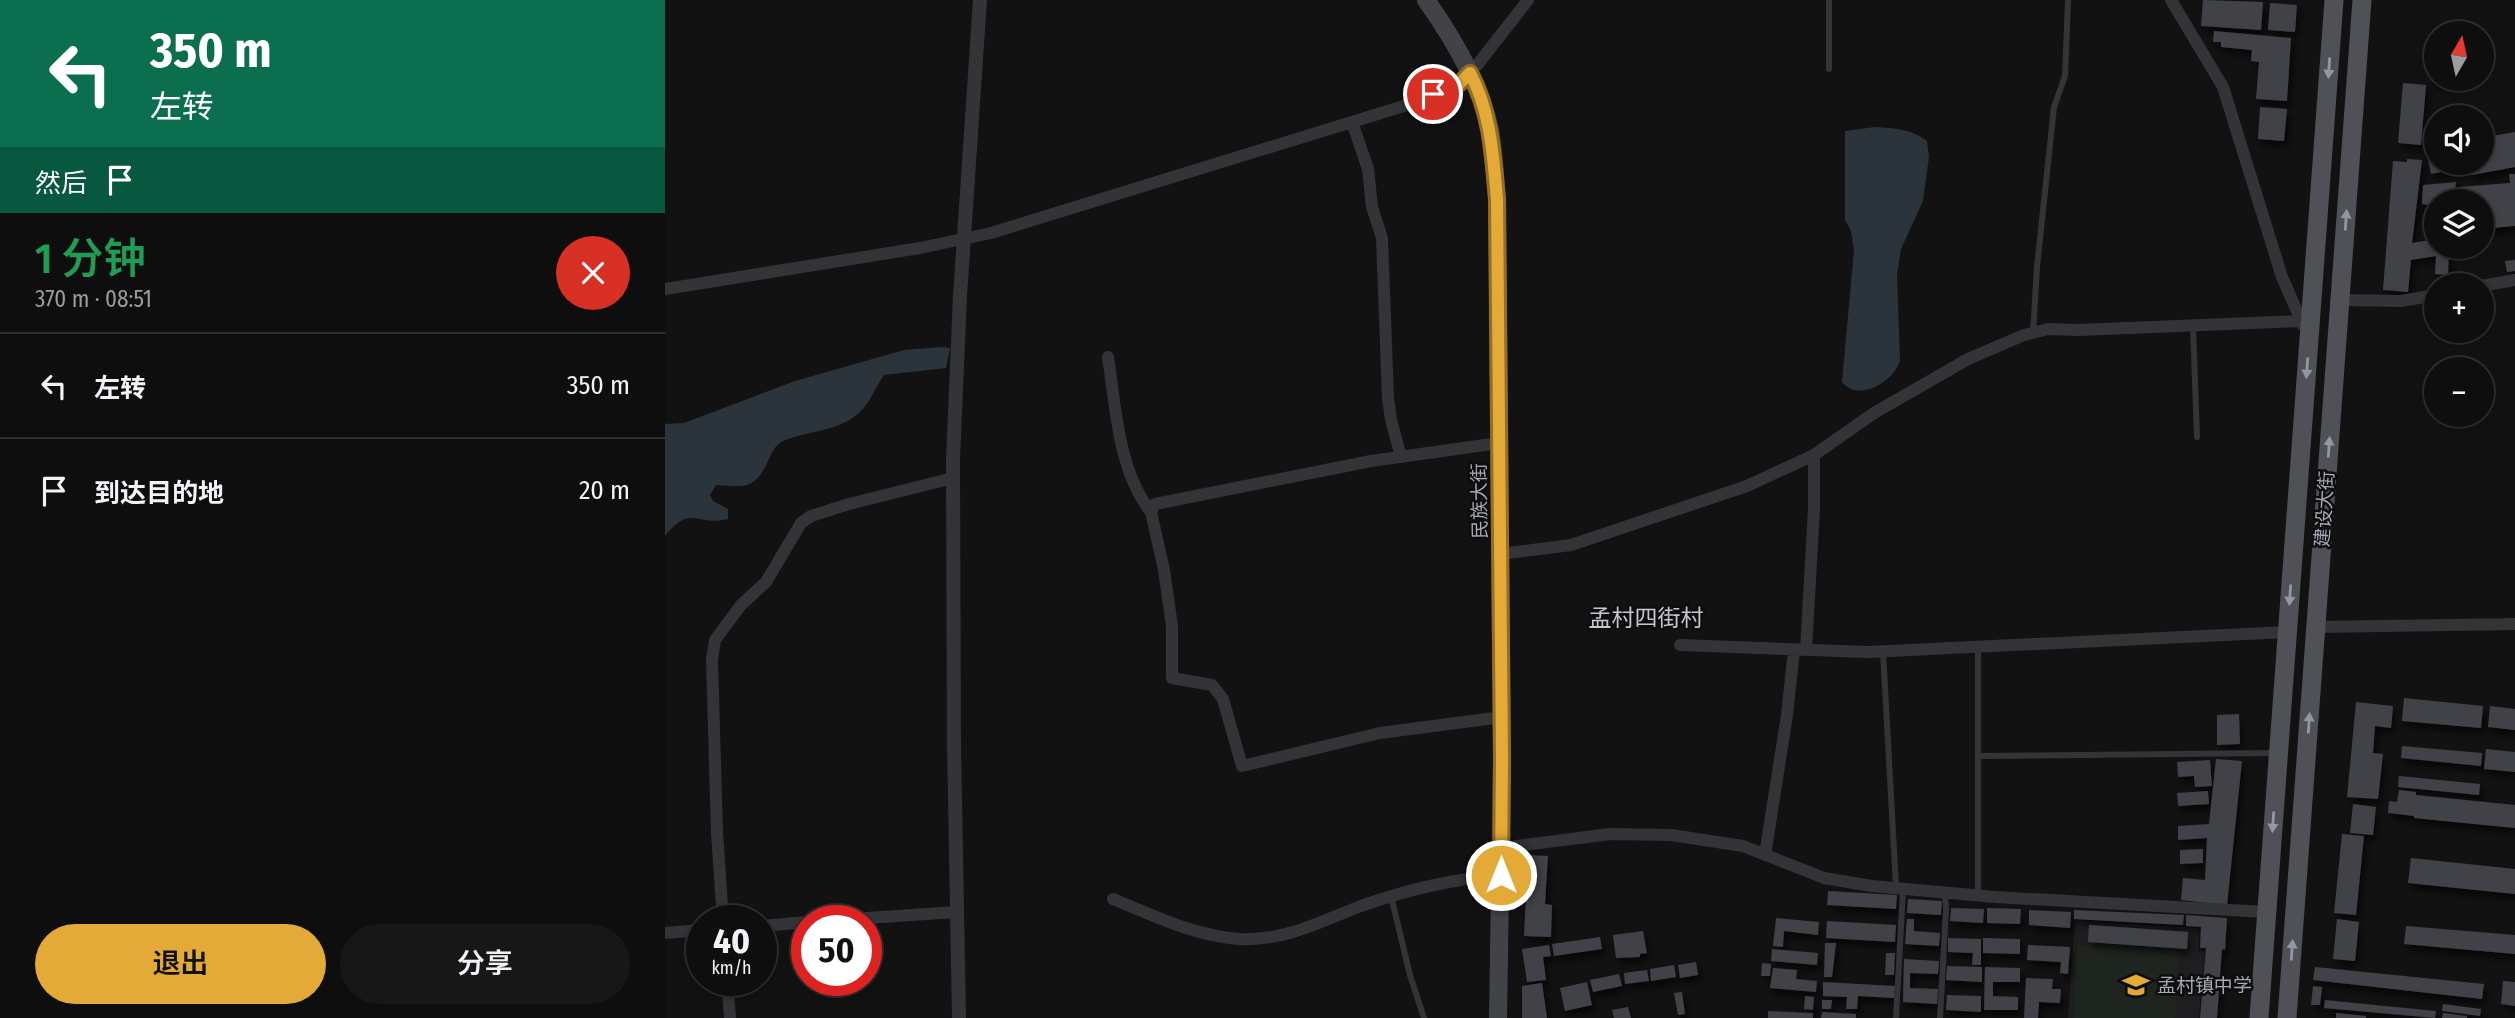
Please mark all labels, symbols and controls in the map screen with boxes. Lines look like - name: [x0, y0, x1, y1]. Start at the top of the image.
- text: 350 m: [150, 21, 272, 80]
- north arrow: [2424, 21, 2494, 91]
- map controls: [2424, 21, 2494, 427]
- icon: left: [35, 28, 126, 119]
- one-way arrow: [2323, 57, 2334, 79]
- pin: [1403, 64, 1463, 124]
- icon: arrive: [1414, 75, 1452, 113]
- text: 左转: [150, 88, 214, 126]
- button: sound: [2424, 105, 2494, 175]
- icon: arrive: [101, 161, 139, 199]
- text: 然后: [35, 168, 87, 199]
- button: layers: [2424, 189, 2494, 259]
- one-way arrow: [2341, 209, 2352, 231]
- text: 1 分钟: [35, 234, 146, 284]
- button: close: [556, 236, 630, 310]
- button: +: [2424, 273, 2494, 343]
- text: 370 m · 08:51: [35, 285, 152, 313]
- one-way arrow: [2301, 357, 2312, 379]
- button: −: [2424, 357, 2494, 427]
- icon: left: [35, 367, 73, 405]
- text: 350 m: [567, 370, 630, 401]
- text: 左转: [94, 373, 146, 404]
- one-way arrow: [2324, 436, 2335, 458]
- street label: 民族大街: [1467, 463, 1492, 539]
- street label: 建设大街: [2310, 470, 2339, 548]
- icon: arrive: [35, 472, 73, 510]
- text: 20 m: [579, 475, 630, 506]
- text: 到达目的地: [94, 478, 224, 509]
- one-way arrow: [2284, 584, 2295, 606]
- district label: 孟村四街村: [1589, 604, 1704, 632]
- one-way arrow: [2304, 712, 2315, 734]
- one-way arrow: [2267, 811, 2278, 833]
- position arrow: [1464, 838, 1538, 912]
- speed limit sign: 50: [791, 905, 882, 996]
- text: 40: [713, 920, 750, 962]
- button: 退出: [35, 924, 326, 1004]
- button: 分享: [340, 924, 630, 1004]
- one-way arrow: [2287, 939, 2298, 961]
- text: km/h: [711, 957, 752, 979]
- school or university icon: 孟村镇中学: [2121, 970, 2151, 1000]
- place label: 孟村镇中学: [2157, 974, 2252, 997]

